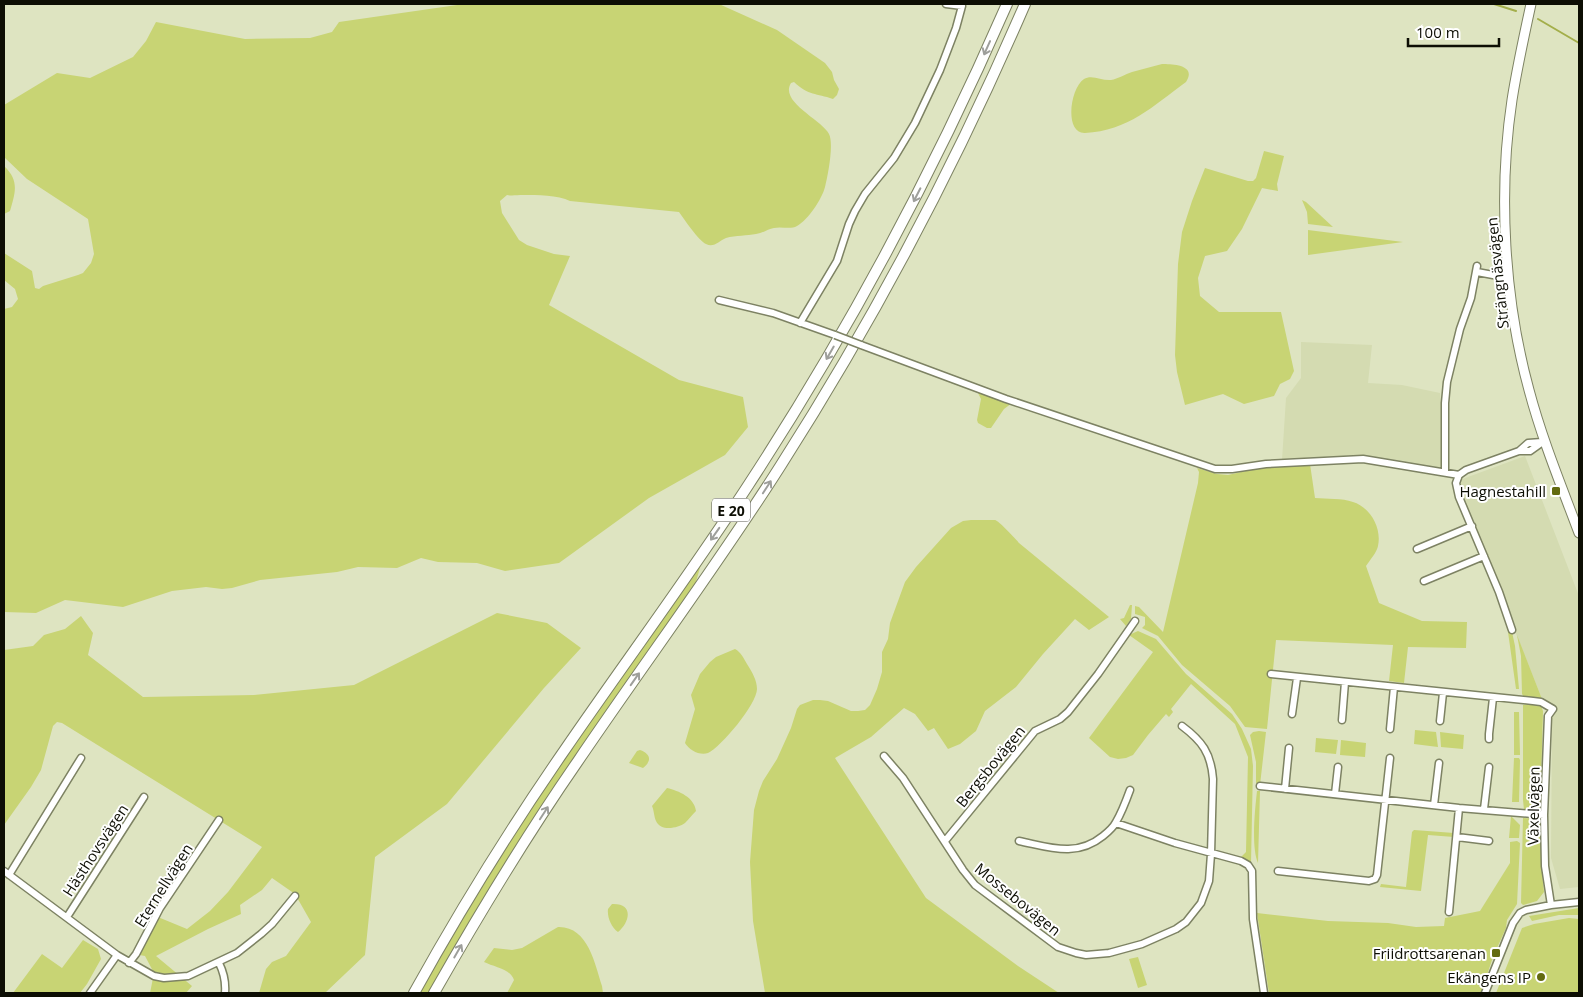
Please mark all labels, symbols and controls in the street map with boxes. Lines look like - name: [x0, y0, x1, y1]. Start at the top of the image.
- scale bar: [1408, 15, 1499, 47]
- text: 100 m: [1416, 22, 1460, 42]
- one-way arrow: [982, 40, 992, 55]
- one-way arrow: [912, 187, 921, 202]
- street label: Strängnäsvägen: [1481, 216, 1513, 330]
- one-way arrow: [825, 345, 835, 359]
- one-way arrow: [762, 480, 772, 494]
- place label: Hagnestahill: [1459, 481, 1546, 501]
- marker: Hagnestahill: [1550, 485, 1562, 497]
- road number: E 20: [712, 498, 750, 522]
- one-way arrow: [710, 527, 720, 541]
- one-way arrow: [630, 672, 640, 686]
- street label: Bergsbovägen: [951, 721, 1029, 811]
- street label: Växelvägen: [1522, 766, 1544, 846]
- street label: Hästhovsvägen: [58, 800, 132, 900]
- one-way arrow: [539, 806, 549, 820]
- street label: Eternellvägen: [129, 839, 197, 931]
- street label: Mossebovägen: [971, 858, 1065, 940]
- place label: Friidrottsarenan: [1373, 943, 1486, 963]
- one-way arrow: [454, 944, 464, 959]
- marker: Friidrottsarenan: [1490, 947, 1502, 959]
- place label: Ekängens IP: [1447, 967, 1531, 987]
- marker: Ekängens IP: [1535, 971, 1547, 983]

